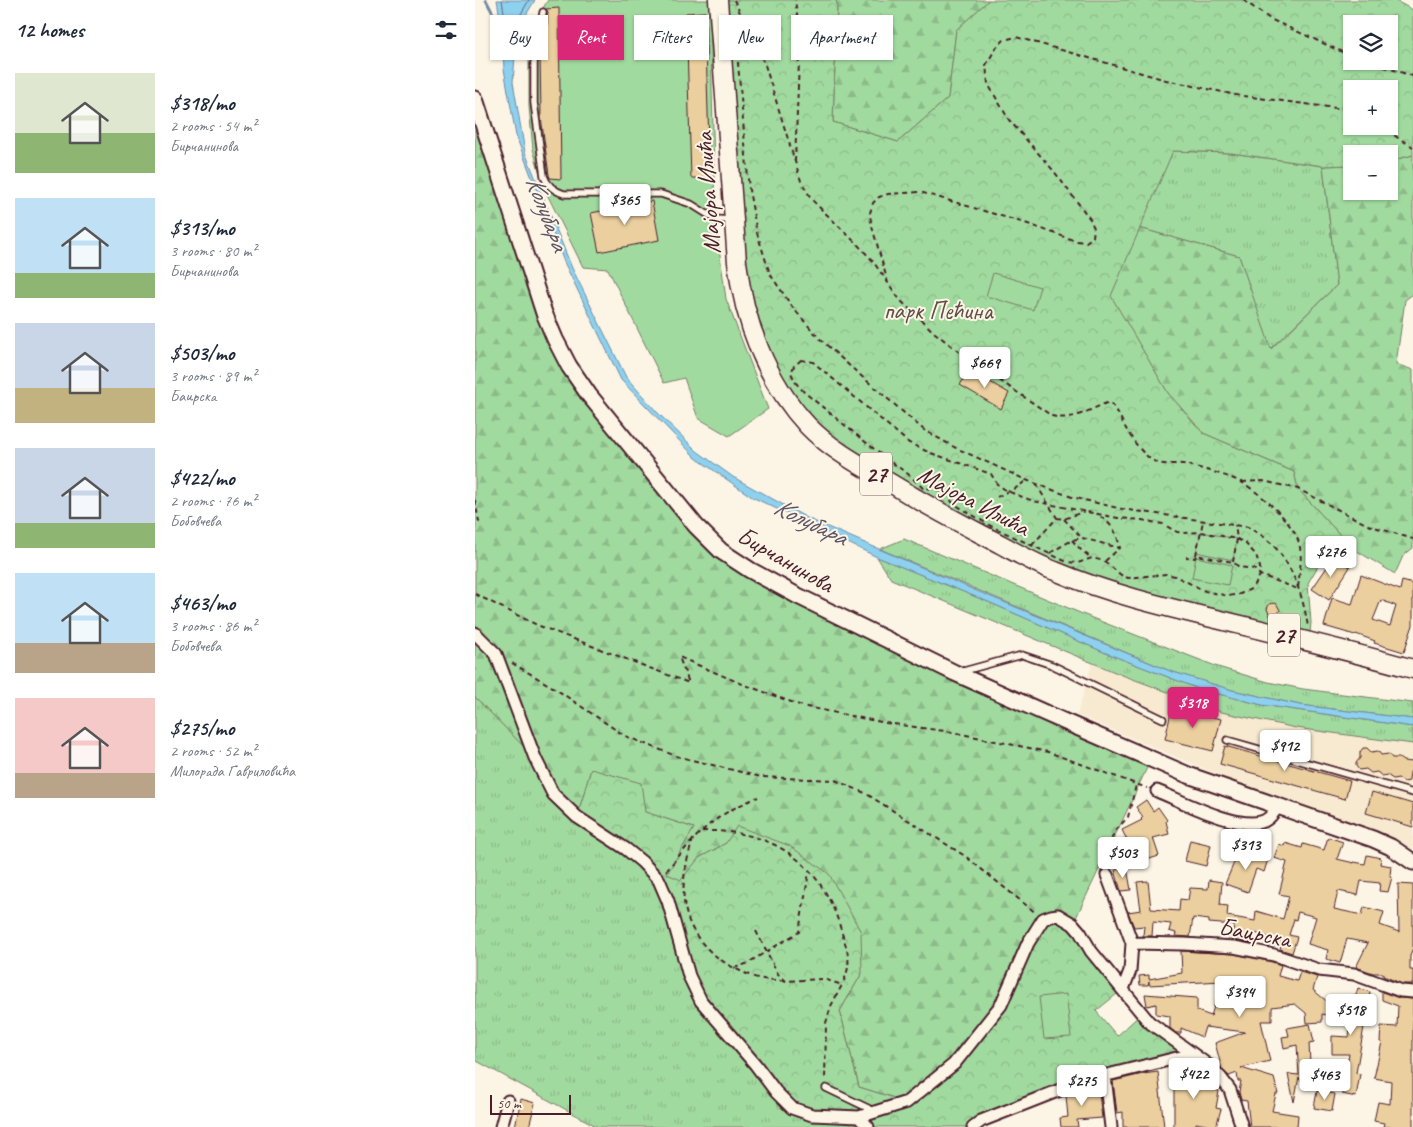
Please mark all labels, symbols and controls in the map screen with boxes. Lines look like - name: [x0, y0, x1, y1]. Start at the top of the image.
- chip: Buy: [490, 15, 548, 60]
- chip: Rent: [558, 15, 624, 60]
- chip: Filters: [634, 15, 709, 60]
- chip: New: [719, 15, 781, 60]
- chip: Apartment: [791, 15, 893, 60]
- map controls: [1343, 15, 1398, 200]
- button: layers: [1343, 15, 1398, 70]
- icon: filters: [432, 16, 460, 44]
- text: 12 homes: [15, 17, 84, 43]
- button: +: [1343, 80, 1398, 135]
- text: $318/mo: [170, 90, 235, 116]
- icon: home: [55, 93, 115, 153]
- text: 2 rooms · 54 m²: [170, 116, 256, 136]
- street label: Мајора Илића: [688, 129, 728, 255]
- text: Бирчанинова: [170, 136, 238, 156]
- button: −: [1343, 145, 1398, 200]
- water label: Колубара: [518, 171, 578, 258]
- pin: $365: [595, 184, 655, 226]
- text: $365: [611, 190, 639, 210]
- text: $313/mo: [170, 215, 235, 241]
- icon: home: [55, 218, 115, 278]
- text: 3 rooms · 80 m²: [170, 241, 256, 261]
- text: Бирчанинова: [170, 261, 238, 281]
- park label: парк Пећина: [884, 295, 994, 327]
- text: $503/mo: [170, 340, 234, 366]
- icon: home: [55, 343, 115, 403]
- pin: $669: [955, 346, 1015, 389]
- text: $669: [970, 353, 1000, 373]
- text: 3 rooms · 89 m²: [170, 366, 256, 386]
- text: Баирска: [170, 386, 216, 406]
- road number: 27: [860, 452, 892, 496]
- street label: Мајора Илића: [912, 458, 1037, 545]
- text: $422/mo: [170, 465, 235, 491]
- icon: home: [55, 468, 115, 528]
- water label: Колубара: [769, 490, 855, 554]
- text: 2 rooms · 76 m²: [170, 491, 256, 511]
- text: Бобовчева: [170, 511, 221, 531]
- street label: Бирчанинова: [732, 519, 841, 601]
- pin: $276: [1301, 536, 1361, 578]
- text: $276: [1316, 542, 1346, 562]
- text: $463/mo: [170, 590, 235, 616]
- icon: home: [55, 593, 115, 653]
- road number: 27: [1268, 614, 1300, 656]
- text: 3 rooms · 86 m²: [170, 616, 256, 636]
- text: Бобовчева: [170, 636, 221, 656]
- pin: $318: [1163, 686, 1223, 729]
- text: $318: [1179, 693, 1207, 713]
- text: $275/mo: [170, 715, 234, 741]
- icon: home: [55, 718, 115, 778]
- pin: $912: [1255, 730, 1315, 772]
- text: $912: [1271, 736, 1299, 756]
- text: 2 rooms · 52 m²: [170, 741, 256, 761]
- text: Милорада Гавриловића: [170, 761, 295, 781]
- pin: $313: [1216, 828, 1276, 871]
- text: $313: [1232, 835, 1260, 855]
- pin: $503: [1093, 836, 1153, 879]
- text: $503: [1109, 843, 1137, 863]
- street label: Баирска: [1216, 910, 1296, 956]
- pin: $394: [1210, 976, 1270, 1018]
- text: $394: [1226, 982, 1254, 1002]
- pin: $518: [1321, 994, 1381, 1036]
- text: $518: [1337, 1000, 1365, 1020]
- pin: $422: [1164, 1058, 1224, 1100]
- pin: $463: [1295, 1058, 1355, 1101]
- pin: $275: [1052, 1064, 1112, 1107]
- text: $422: [1180, 1064, 1208, 1084]
- text: $463: [1310, 1065, 1340, 1085]
- text: $275: [1068, 1071, 1096, 1091]
- scale bar: [490, 1092, 571, 1115]
- text: 50 m: [497, 1095, 521, 1112]

